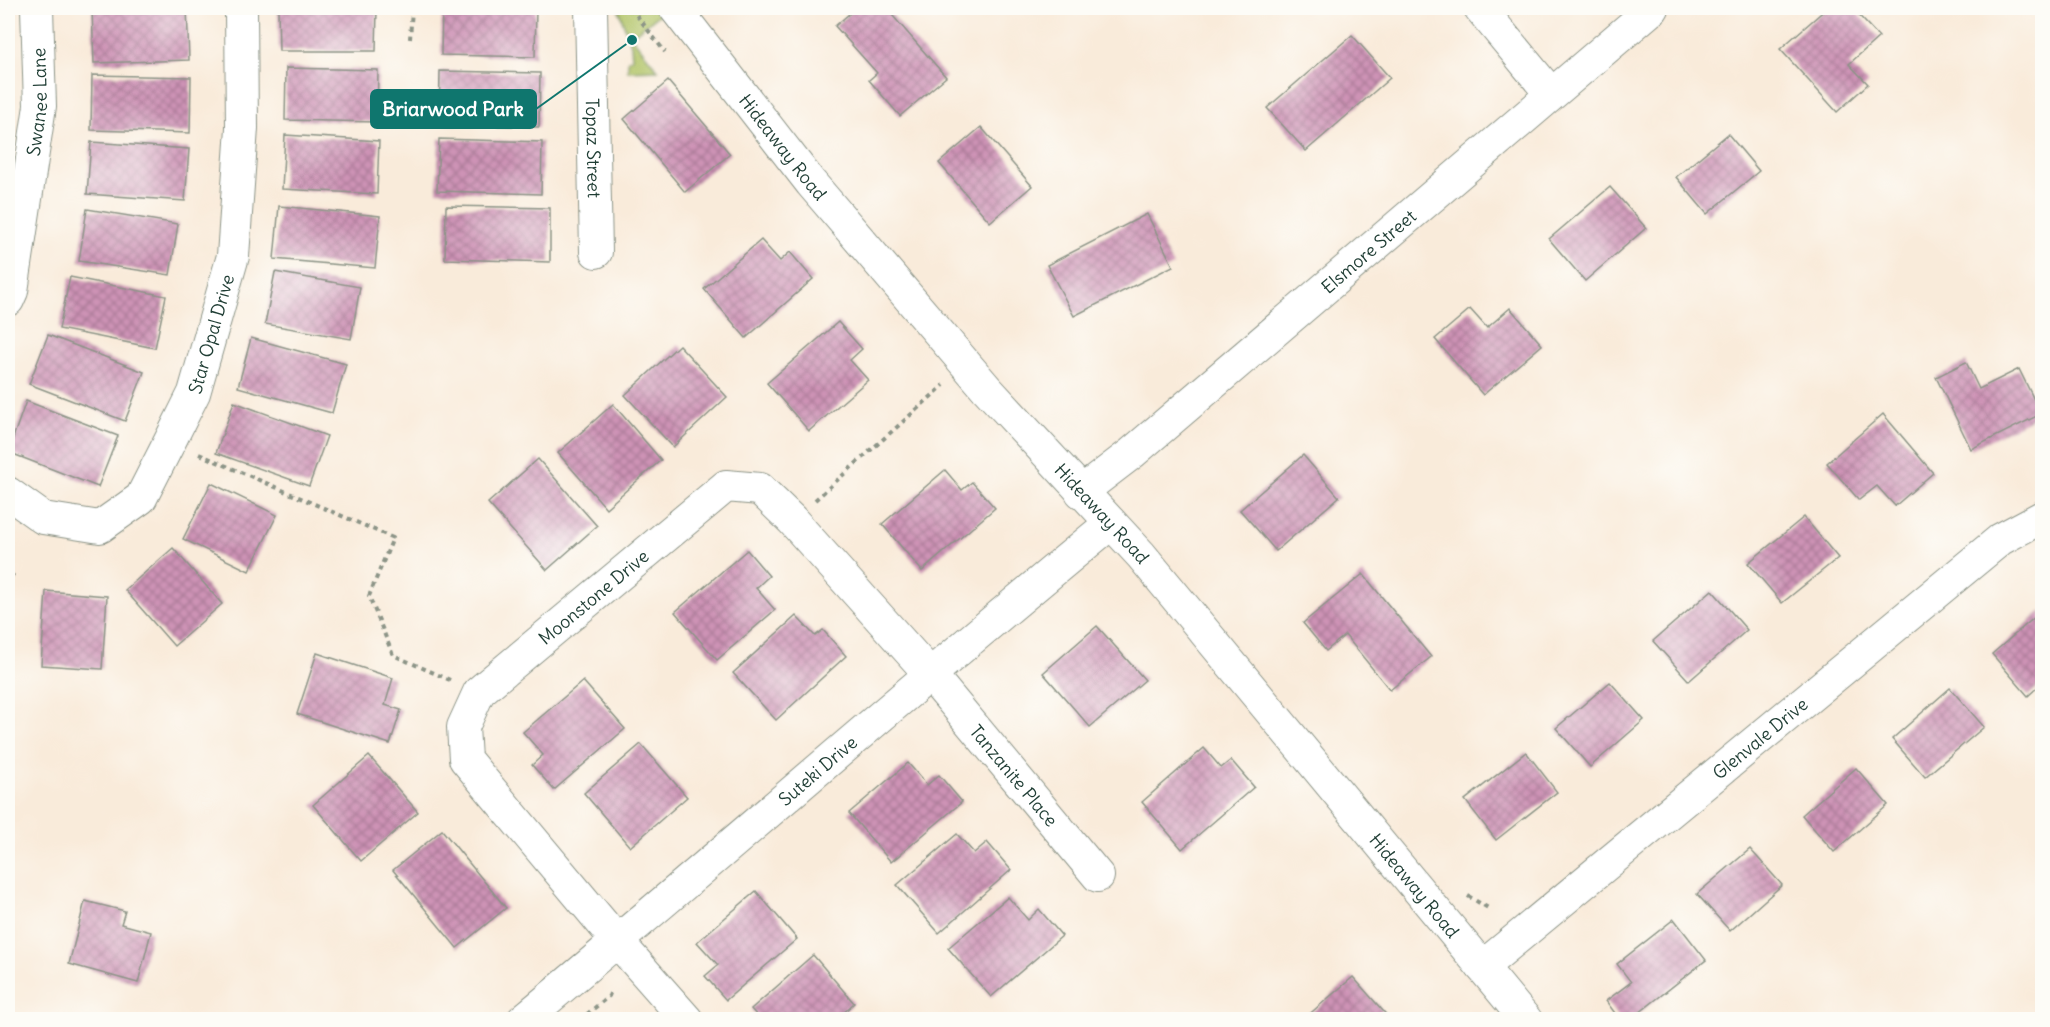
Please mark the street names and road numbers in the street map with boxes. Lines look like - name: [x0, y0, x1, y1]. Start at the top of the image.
- street label: Swanee Lane: [21, 47, 52, 157]
- street label: Hideaway Road: [734, 89, 832, 205]
- street label: Topaz Street: [581, 98, 606, 198]
- street label: Elsmore Street: [1316, 204, 1421, 298]
- street label: Star Opal Drive: [183, 272, 239, 396]
- street label: Hideaway Road: [1050, 458, 1155, 568]
- street label: Moonstone Drive: [533, 544, 653, 649]
- street label: Glenvale Drive: [1707, 692, 1812, 784]
- street label: Tanzanite Place: [965, 720, 1063, 831]
- street label: Suteki Drive: [773, 730, 861, 810]
- street label: Hideaway Road: [1365, 829, 1465, 943]

